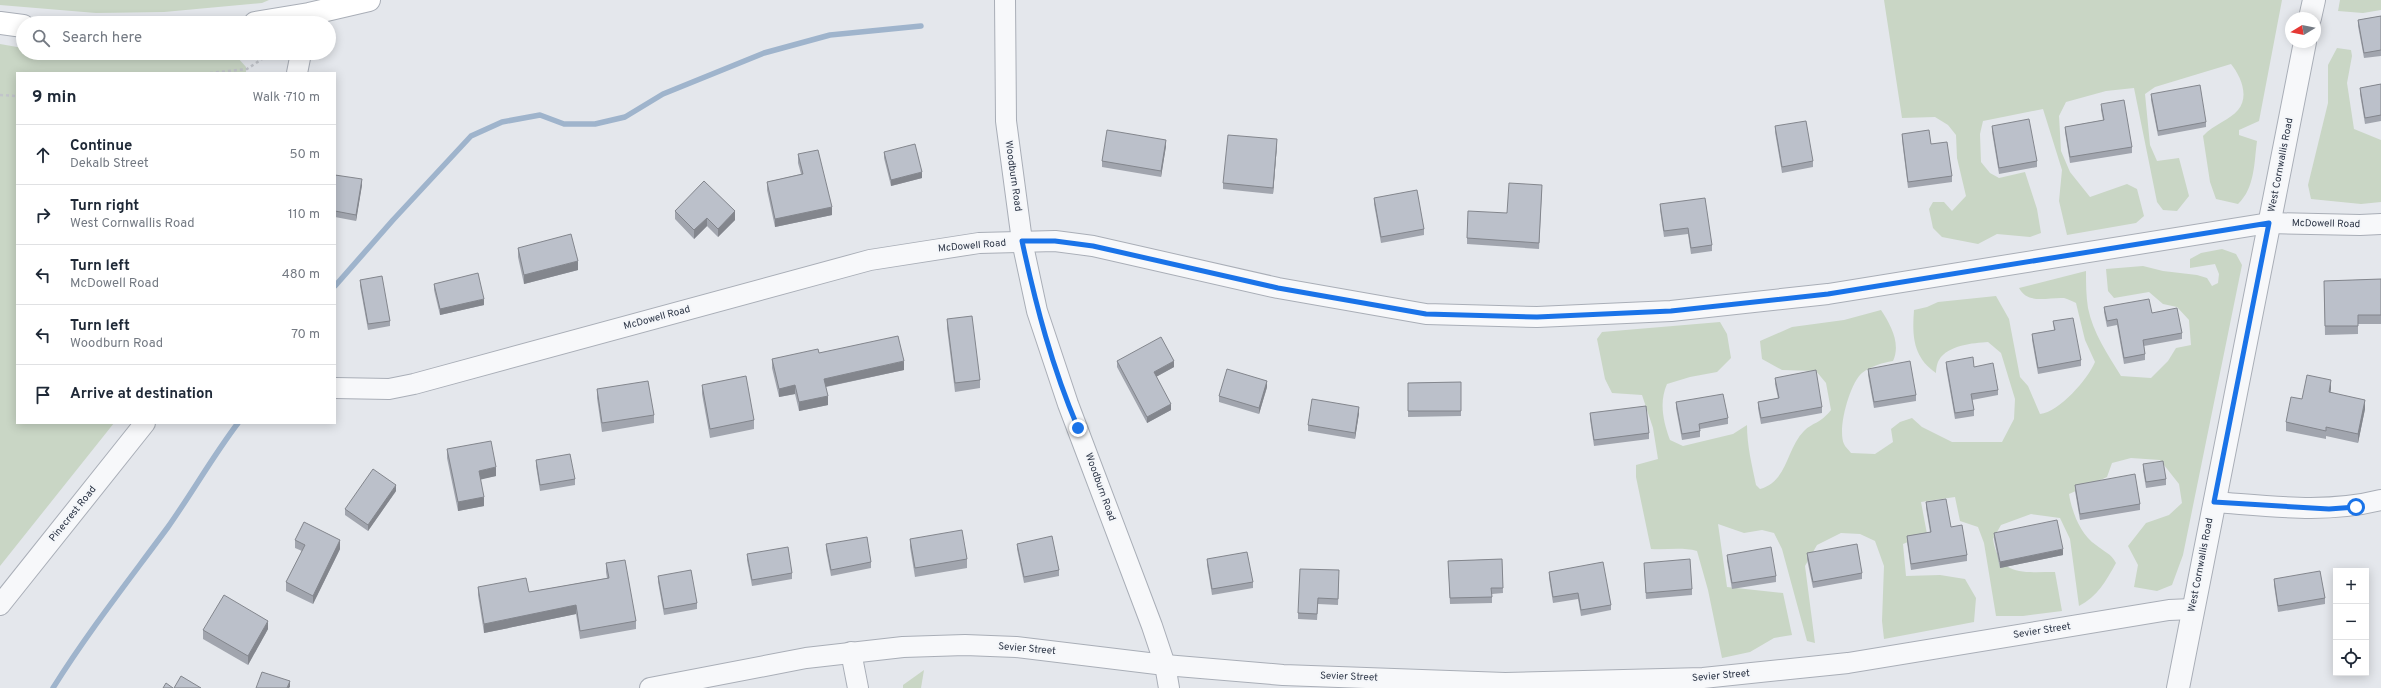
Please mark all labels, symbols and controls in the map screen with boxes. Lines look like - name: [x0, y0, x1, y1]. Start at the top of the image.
- north arrow: [2285, 12, 2321, 48]
- search box: [16, 16, 336, 60]
- icon: search: [30, 27, 52, 49]
- text: Search here: [62, 29, 142, 48]
- text: 9 min: [32, 87, 76, 109]
- text: Walk · 710 m: [252, 90, 320, 106]
- street label: West Cornwallis Road: [2265, 117, 2297, 213]
- text: Continue: [70, 137, 132, 156]
- street label: Woodburn Road: [1002, 140, 1024, 212]
- icon: ahead: [32, 144, 54, 166]
- text: 50 m: [290, 147, 320, 163]
- text: Dekalb Street: [70, 156, 149, 172]
- text: Turn right: [70, 197, 139, 216]
- icon: right: [32, 204, 54, 226]
- text: 110 m: [288, 207, 320, 223]
- text: West Cornwallis Road: [70, 216, 195, 232]
- street label: McDowell Road: [2292, 217, 2360, 231]
- street label: McDowell Road: [937, 237, 1007, 255]
- text: Turn left: [70, 257, 130, 276]
- icon: left: [32, 264, 54, 286]
- text: 480 m: [282, 267, 320, 283]
- text: McDowell Road: [70, 276, 159, 292]
- street label: McDowell Road: [622, 303, 692, 333]
- text: Turn left: [70, 317, 130, 336]
- icon: left: [32, 324, 54, 346]
- text: 70 m: [291, 327, 320, 343]
- text: Woodburn Road: [70, 336, 163, 352]
- icon: arrive: [32, 384, 54, 406]
- text: Arrive at destination: [70, 385, 213, 404]
- route end: [1069, 419, 1087, 437]
- street label: Woodburn Road: [1082, 451, 1118, 523]
- street label: Pinecrest Road: [47, 483, 99, 545]
- route start: [2347, 498, 2365, 516]
- street label: West Cornwallis Road: [2185, 517, 2217, 613]
- map controls: [2333, 568, 2369, 676]
- button: +: [2333, 568, 2369, 604]
- button: −: [2333, 604, 2369, 640]
- street label: Sevier Street: [2012, 620, 2072, 642]
- street label: Sevier Street: [998, 640, 1057, 658]
- button: locate: [2333, 640, 2369, 676]
- street label: Sevier Street: [1692, 667, 1751, 685]
- street label: Sevier Street: [1320, 669, 1378, 685]

